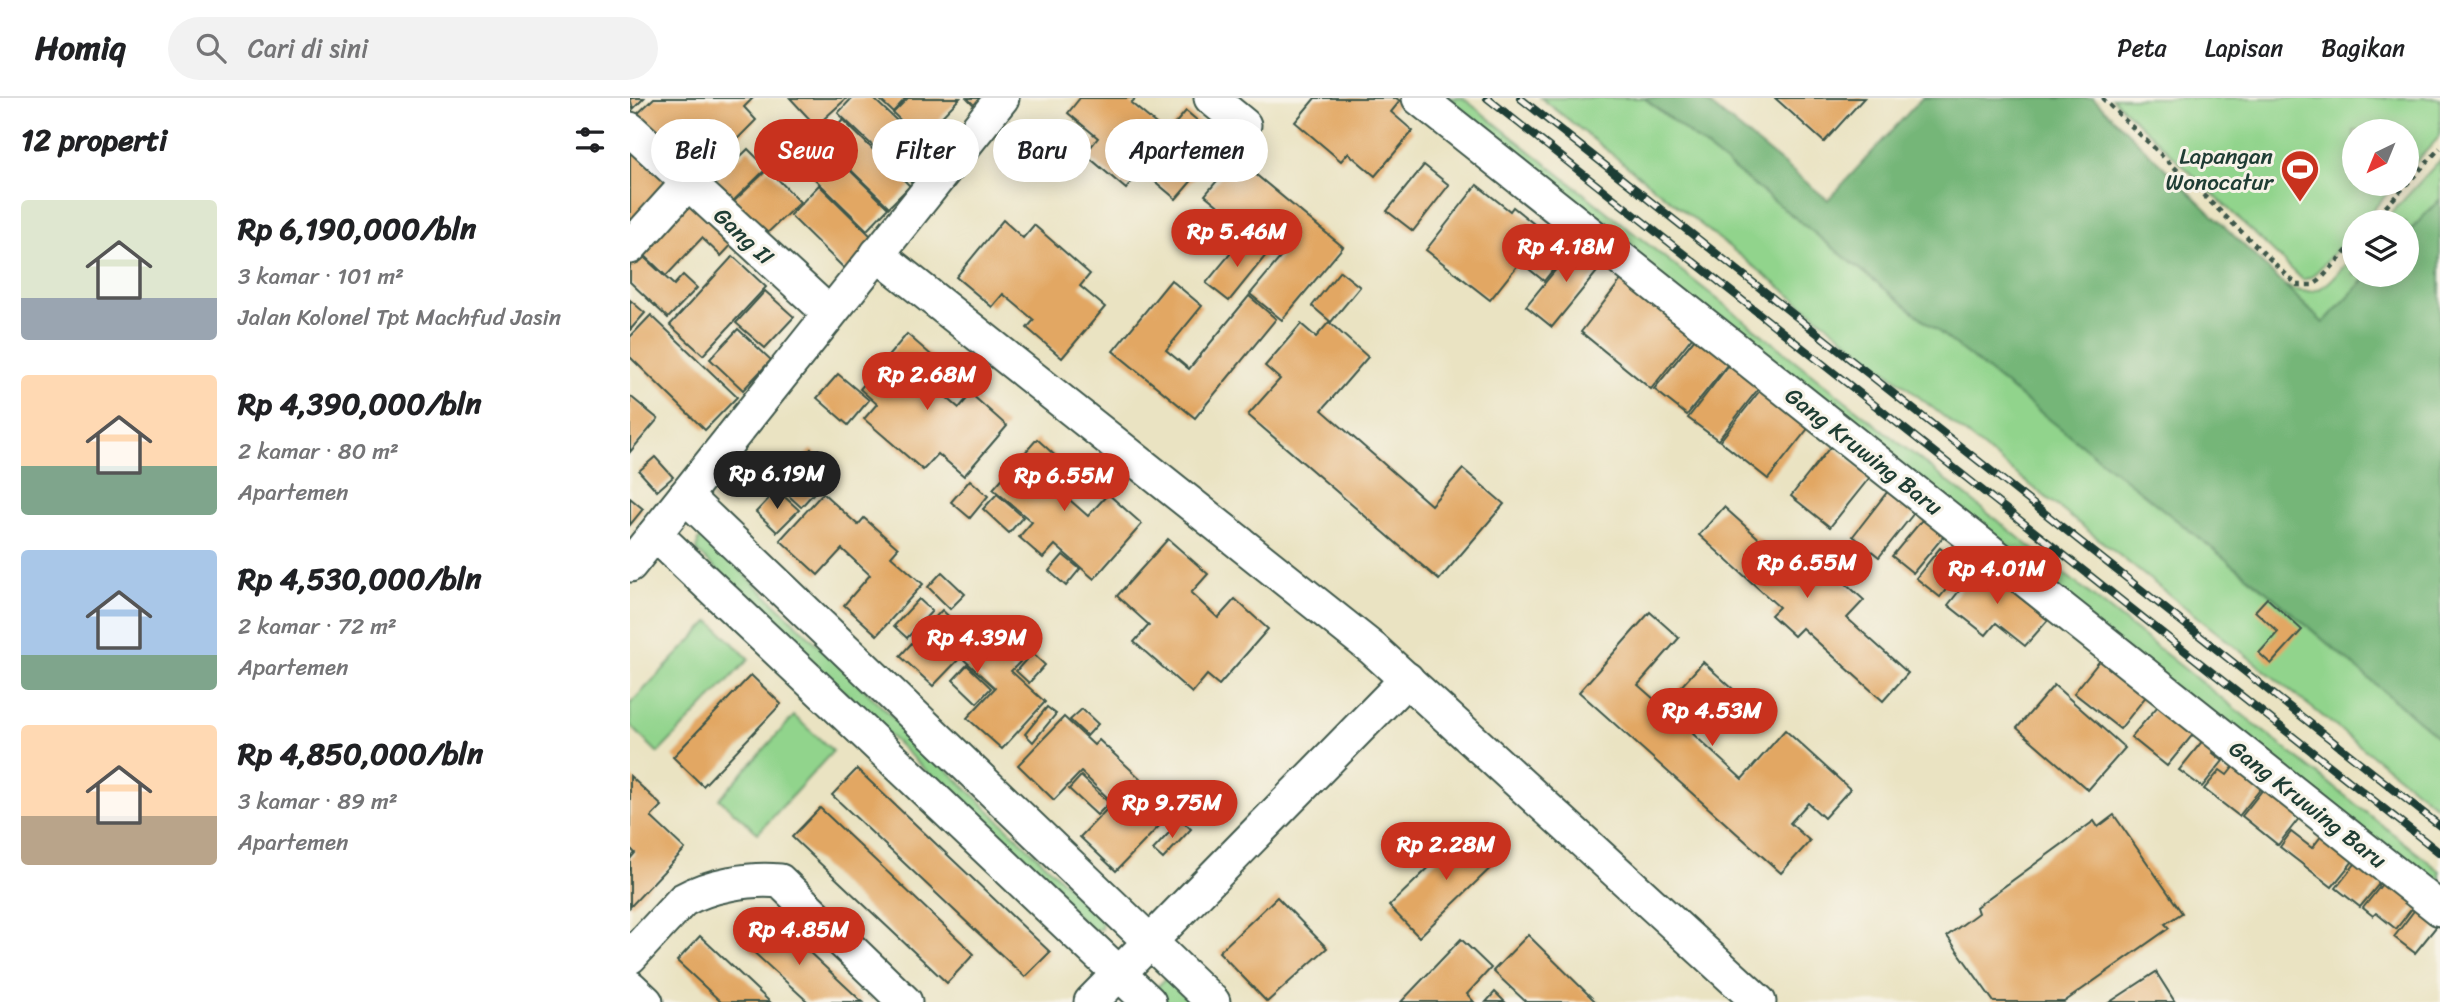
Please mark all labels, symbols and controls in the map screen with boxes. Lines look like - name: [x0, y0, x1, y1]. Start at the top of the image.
- search box: [168, 17, 658, 80]
- text: Homiq: [35, 19, 126, 77]
- text: Cari di sini: [248, 25, 368, 71]
- text: Peta: [2117, 27, 2167, 69]
- text: Lapisan: [2205, 27, 2283, 69]
- text: Bagikan: [2321, 27, 2405, 69]
- icon: search: [192, 29, 230, 67]
- text: 12 properti: [21, 113, 167, 167]
- chip: Beli: [651, 119, 740, 182]
- chip: Sewa: [754, 119, 858, 182]
- chip: Filter: [872, 119, 979, 182]
- chip: Baru: [993, 119, 1091, 182]
- chip: Apartemen: [1105, 119, 1268, 182]
- north arrow: [2342, 119, 2418, 196]
- map controls: [2342, 119, 2419, 287]
- icon: filters: [571, 121, 609, 159]
- place label: Lapangan Wonocatur: [2165, 136, 2275, 203]
- sports icon: Lapangan Wonocatur: [2279, 148, 2321, 203]
- street label: Gang II: [703, 197, 784, 276]
- text: Rp 6,190,000/bln: [238, 202, 476, 256]
- pin: Rp 5.46M: [1165, 209, 1309, 269]
- button: layers: [2342, 210, 2419, 287]
- text: Rp 5.46M: [1187, 211, 1287, 252]
- pin: Rp 4.18M: [1494, 225, 1638, 284]
- text: Rp 4.18M: [1518, 226, 1614, 267]
- icon: home: [77, 228, 161, 312]
- text: 3 kamar · 101 m²: [238, 256, 404, 297]
- text: Jalan Kolonel Tpt Machfud Jasin: [238, 297, 561, 338]
- pin: Rp 2.68M: [855, 352, 999, 412]
- text: Rp 2.68M: [878, 354, 976, 395]
- street label: Gang Kruwing Baru: [1776, 376, 1952, 527]
- text: Rp 4,390,000/bln: [238, 377, 482, 431]
- icon: home: [77, 403, 161, 487]
- text: 2 kamar · 80 m²: [238, 431, 399, 472]
- pin: Rp 6.19M: [705, 452, 849, 511]
- text: Rp 6.19M: [730, 453, 824, 494]
- pin: Rp 6.55M: [992, 454, 1136, 513]
- text: Rp 6.55M: [1015, 455, 1113, 496]
- text: Apartemen: [238, 472, 348, 513]
- pin: Rp 6.55M: [1735, 540, 1879, 600]
- text: Rp 6.55M: [1758, 542, 1856, 583]
- pin: Rp 4.01M: [1925, 546, 2069, 606]
- text: Rp 4.01M: [1949, 548, 2045, 589]
- text: Rp 4,530,000/bln: [238, 552, 482, 606]
- icon: home: [77, 578, 161, 662]
- text: 2 kamar · 72 m²: [238, 606, 397, 647]
- pin: Rp 4.39M: [905, 616, 1049, 675]
- text: Rp 4.39M: [928, 617, 1026, 658]
- text: Apartemen: [238, 647, 348, 688]
- pin: Rp 4.53M: [1640, 688, 1784, 748]
- text: Rp 4.53M: [1663, 690, 1761, 731]
- text: Rp 4,850,000/bln: [238, 727, 483, 781]
- street label: Gang Kruwing Baru: [2220, 729, 2396, 880]
- icon: home: [77, 753, 161, 837]
- pin: Rp 9.75M: [1100, 780, 1244, 840]
- text: 3 kamar · 89 m²: [238, 781, 398, 822]
- text: Rp 9.75M: [1122, 782, 1222, 823]
- text: Apartemen: [238, 822, 348, 863]
- pin: Rp 2.28M: [1374, 822, 1518, 882]
- text: Rp 2.28M: [1397, 824, 1495, 865]
- pin: Rp 4.85M: [727, 908, 871, 967]
- text: Rp 4.85M: [749, 909, 849, 950]

